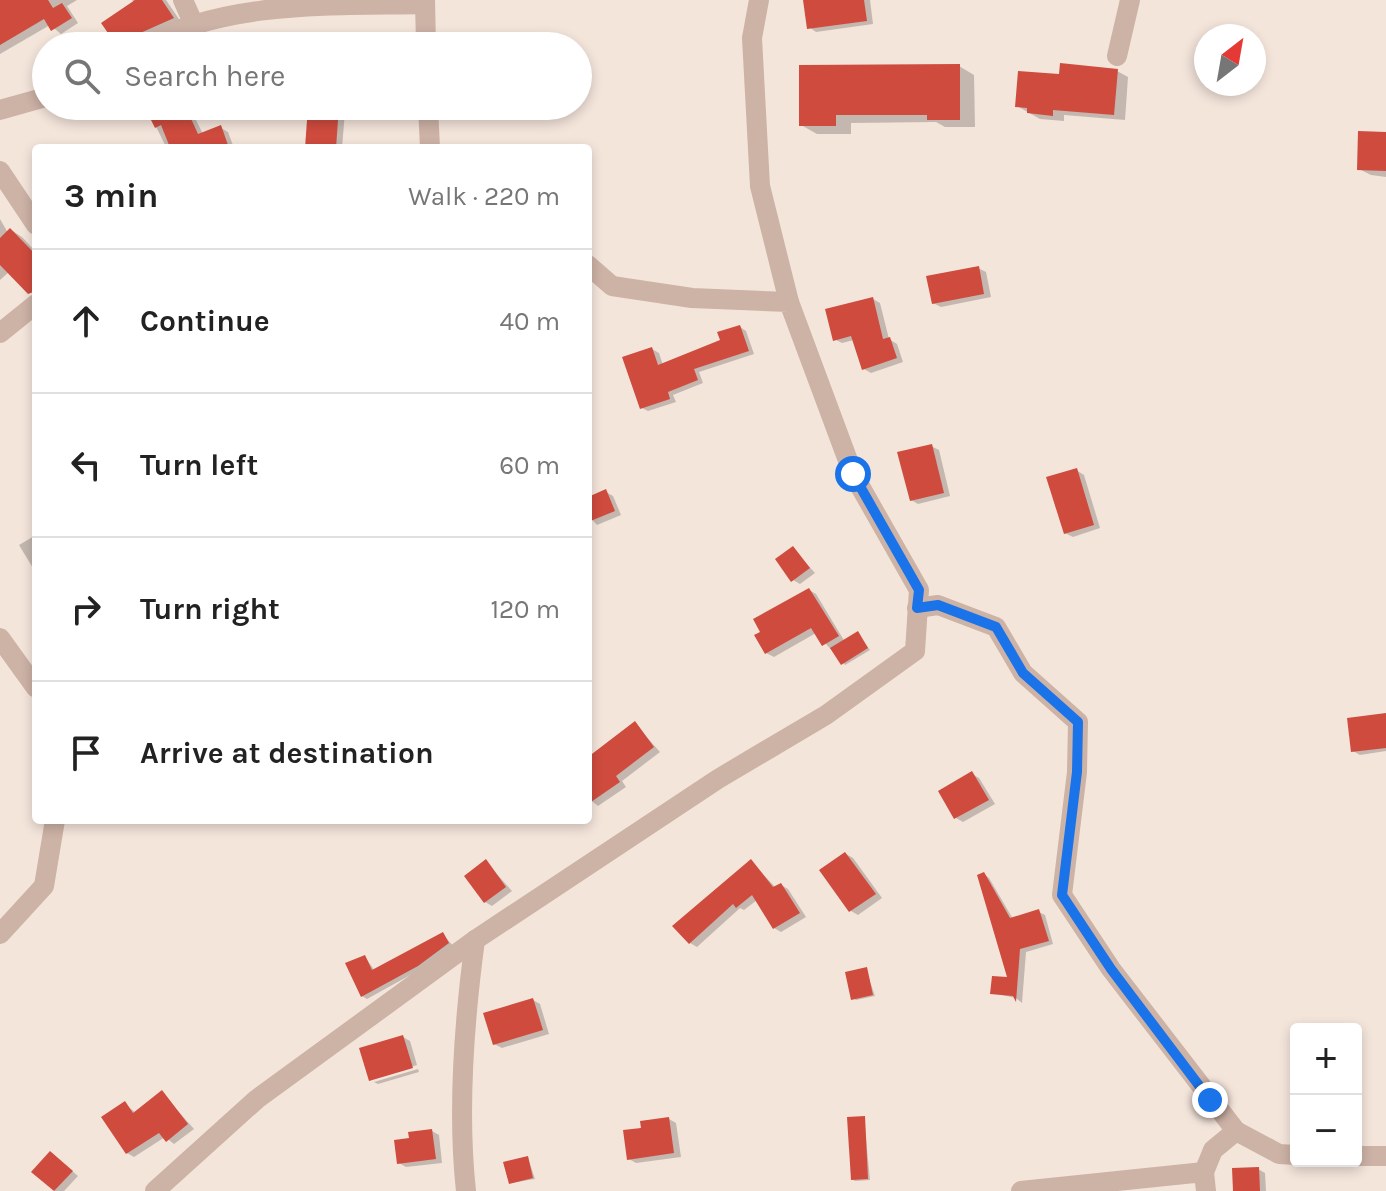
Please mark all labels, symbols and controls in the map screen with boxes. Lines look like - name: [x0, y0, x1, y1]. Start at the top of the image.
- north arrow: [1194, 24, 1266, 96]
- search box: [32, 32, 592, 120]
- icon: search: [60, 54, 104, 98]
- text: Search here: [124, 58, 285, 94]
- text: 3 min: [64, 176, 158, 216]
- text: Walk · 220 m: [408, 181, 560, 212]
- icon: ahead: [64, 299, 108, 343]
- text: Continue: [140, 303, 270, 339]
- text: 40 m: [500, 306, 560, 337]
- icon: left: [64, 443, 108, 487]
- text: Turn left: [140, 447, 258, 483]
- text: 60 m: [499, 450, 560, 481]
- route start: [835, 456, 871, 492]
- icon: right: [64, 587, 108, 631]
- text: Turn right: [140, 591, 280, 627]
- text: 120 m: [490, 594, 560, 625]
- icon: arrive: [64, 731, 108, 775]
- text: Arrive at destination: [140, 735, 434, 771]
- map controls: [1290, 1023, 1362, 1167]
- button: +: [1290, 1023, 1362, 1095]
- route end: [1192, 1082, 1228, 1118]
- button: −: [1290, 1095, 1362, 1167]

